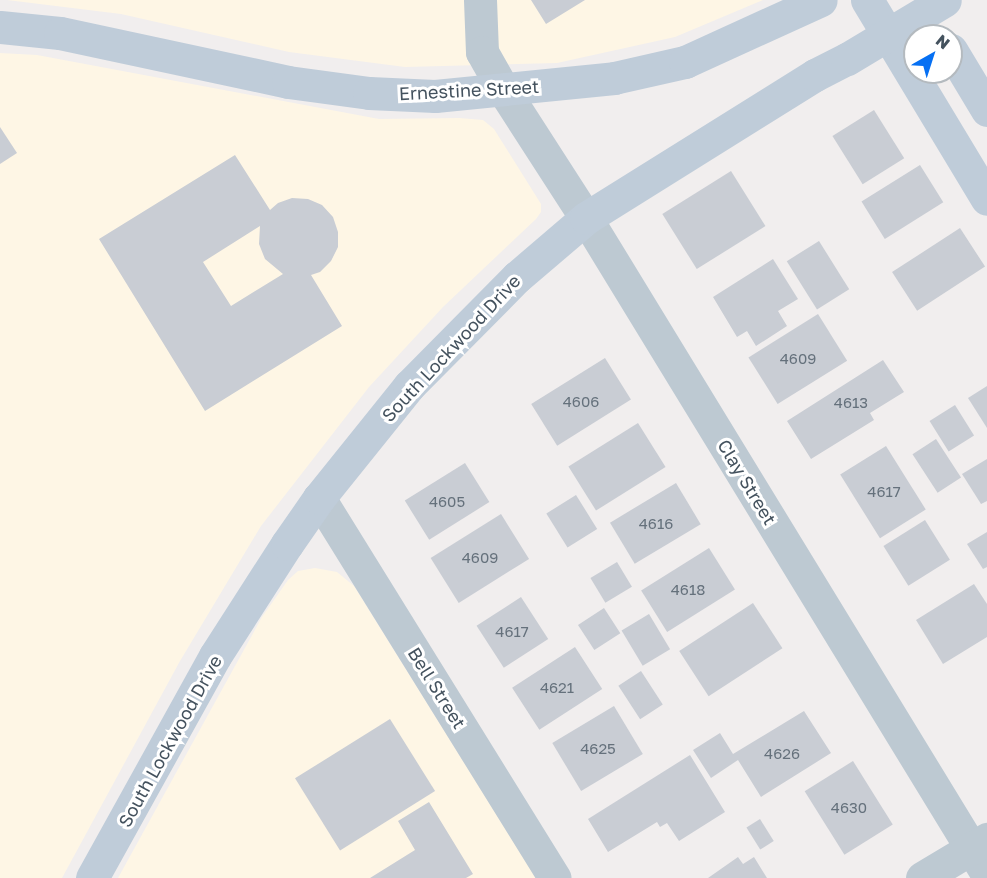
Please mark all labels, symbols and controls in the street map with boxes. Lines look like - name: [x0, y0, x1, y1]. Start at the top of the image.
- north arrow: [903, 24, 963, 84]
- text: N: [932, 30, 954, 53]
- street label: Ernestine Street: [398, 76, 540, 104]
- street label: South Lockwood Drive: [377, 270, 525, 426]
- house number: 4609: [780, 350, 816, 368]
- house number: 4606: [563, 393, 599, 411]
- house number: 4613: [834, 394, 868, 412]
- street label: Clay Street: [713, 435, 781, 529]
- house number: 4617: [867, 483, 901, 501]
- house number: 4605: [429, 493, 465, 511]
- house number: 4616: [639, 515, 673, 533]
- house number: 4609: [462, 549, 498, 567]
- house number: 4618: [671, 581, 705, 599]
- house number: 4617: [495, 623, 529, 641]
- street label: Bell Street: [404, 643, 470, 733]
- street label: South Lockwood Drive: [114, 651, 226, 831]
- house number: 4621: [540, 679, 574, 697]
- house number: 4625: [580, 740, 616, 758]
- house number: 4626: [764, 745, 800, 763]
- house number: 4630: [831, 799, 867, 817]

